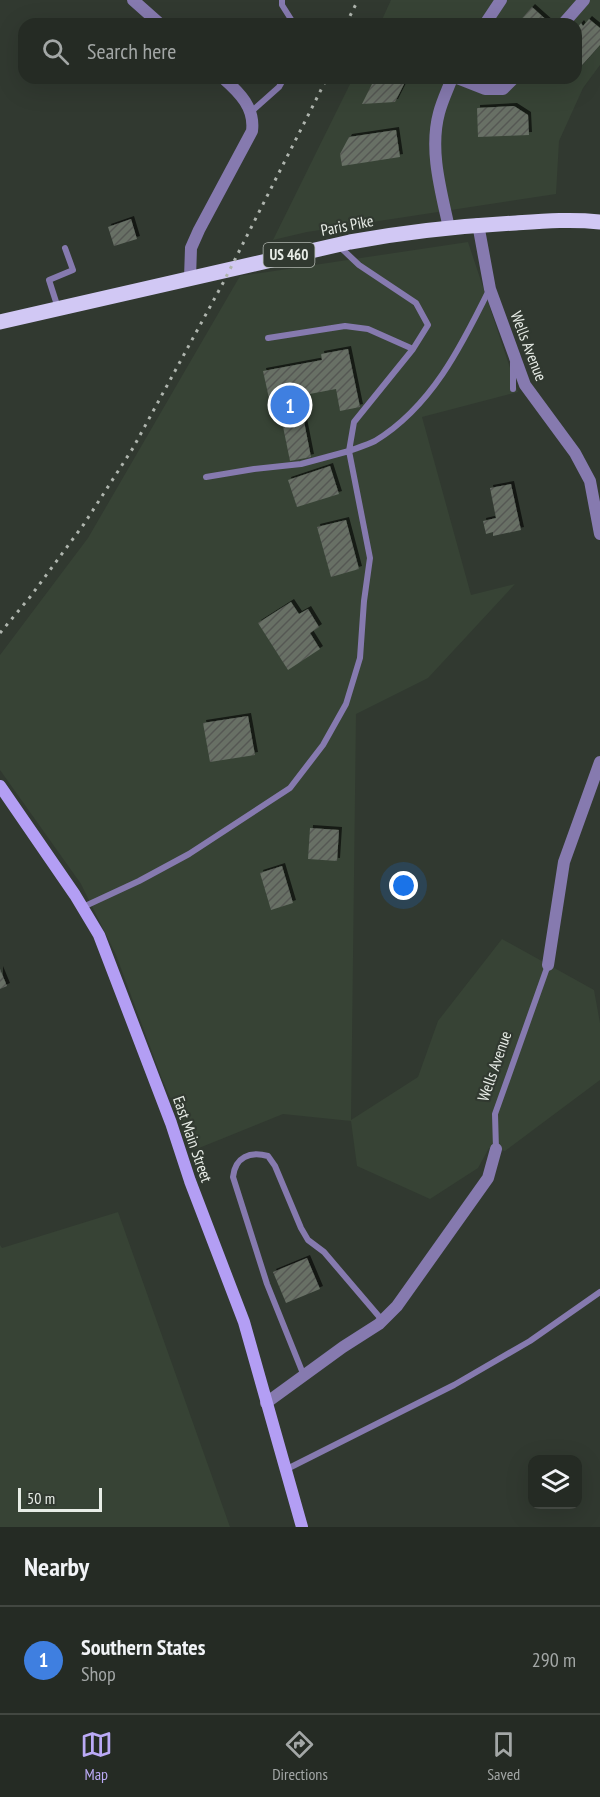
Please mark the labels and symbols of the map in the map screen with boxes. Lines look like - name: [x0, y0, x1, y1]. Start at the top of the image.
- street label: Paris Pike: [319, 210, 375, 240]
- road number: US 460: [264, 243, 314, 267]
- street label: Wells Avenue: [507, 308, 551, 384]
- pin: 1: [270, 382, 310, 428]
- your location: [389, 871, 418, 900]
- street label: Wells Avenue: [473, 1028, 515, 1104]
- street label: East Main Street: [169, 1093, 217, 1185]
- scale bar: [18, 1485, 102, 1512]

